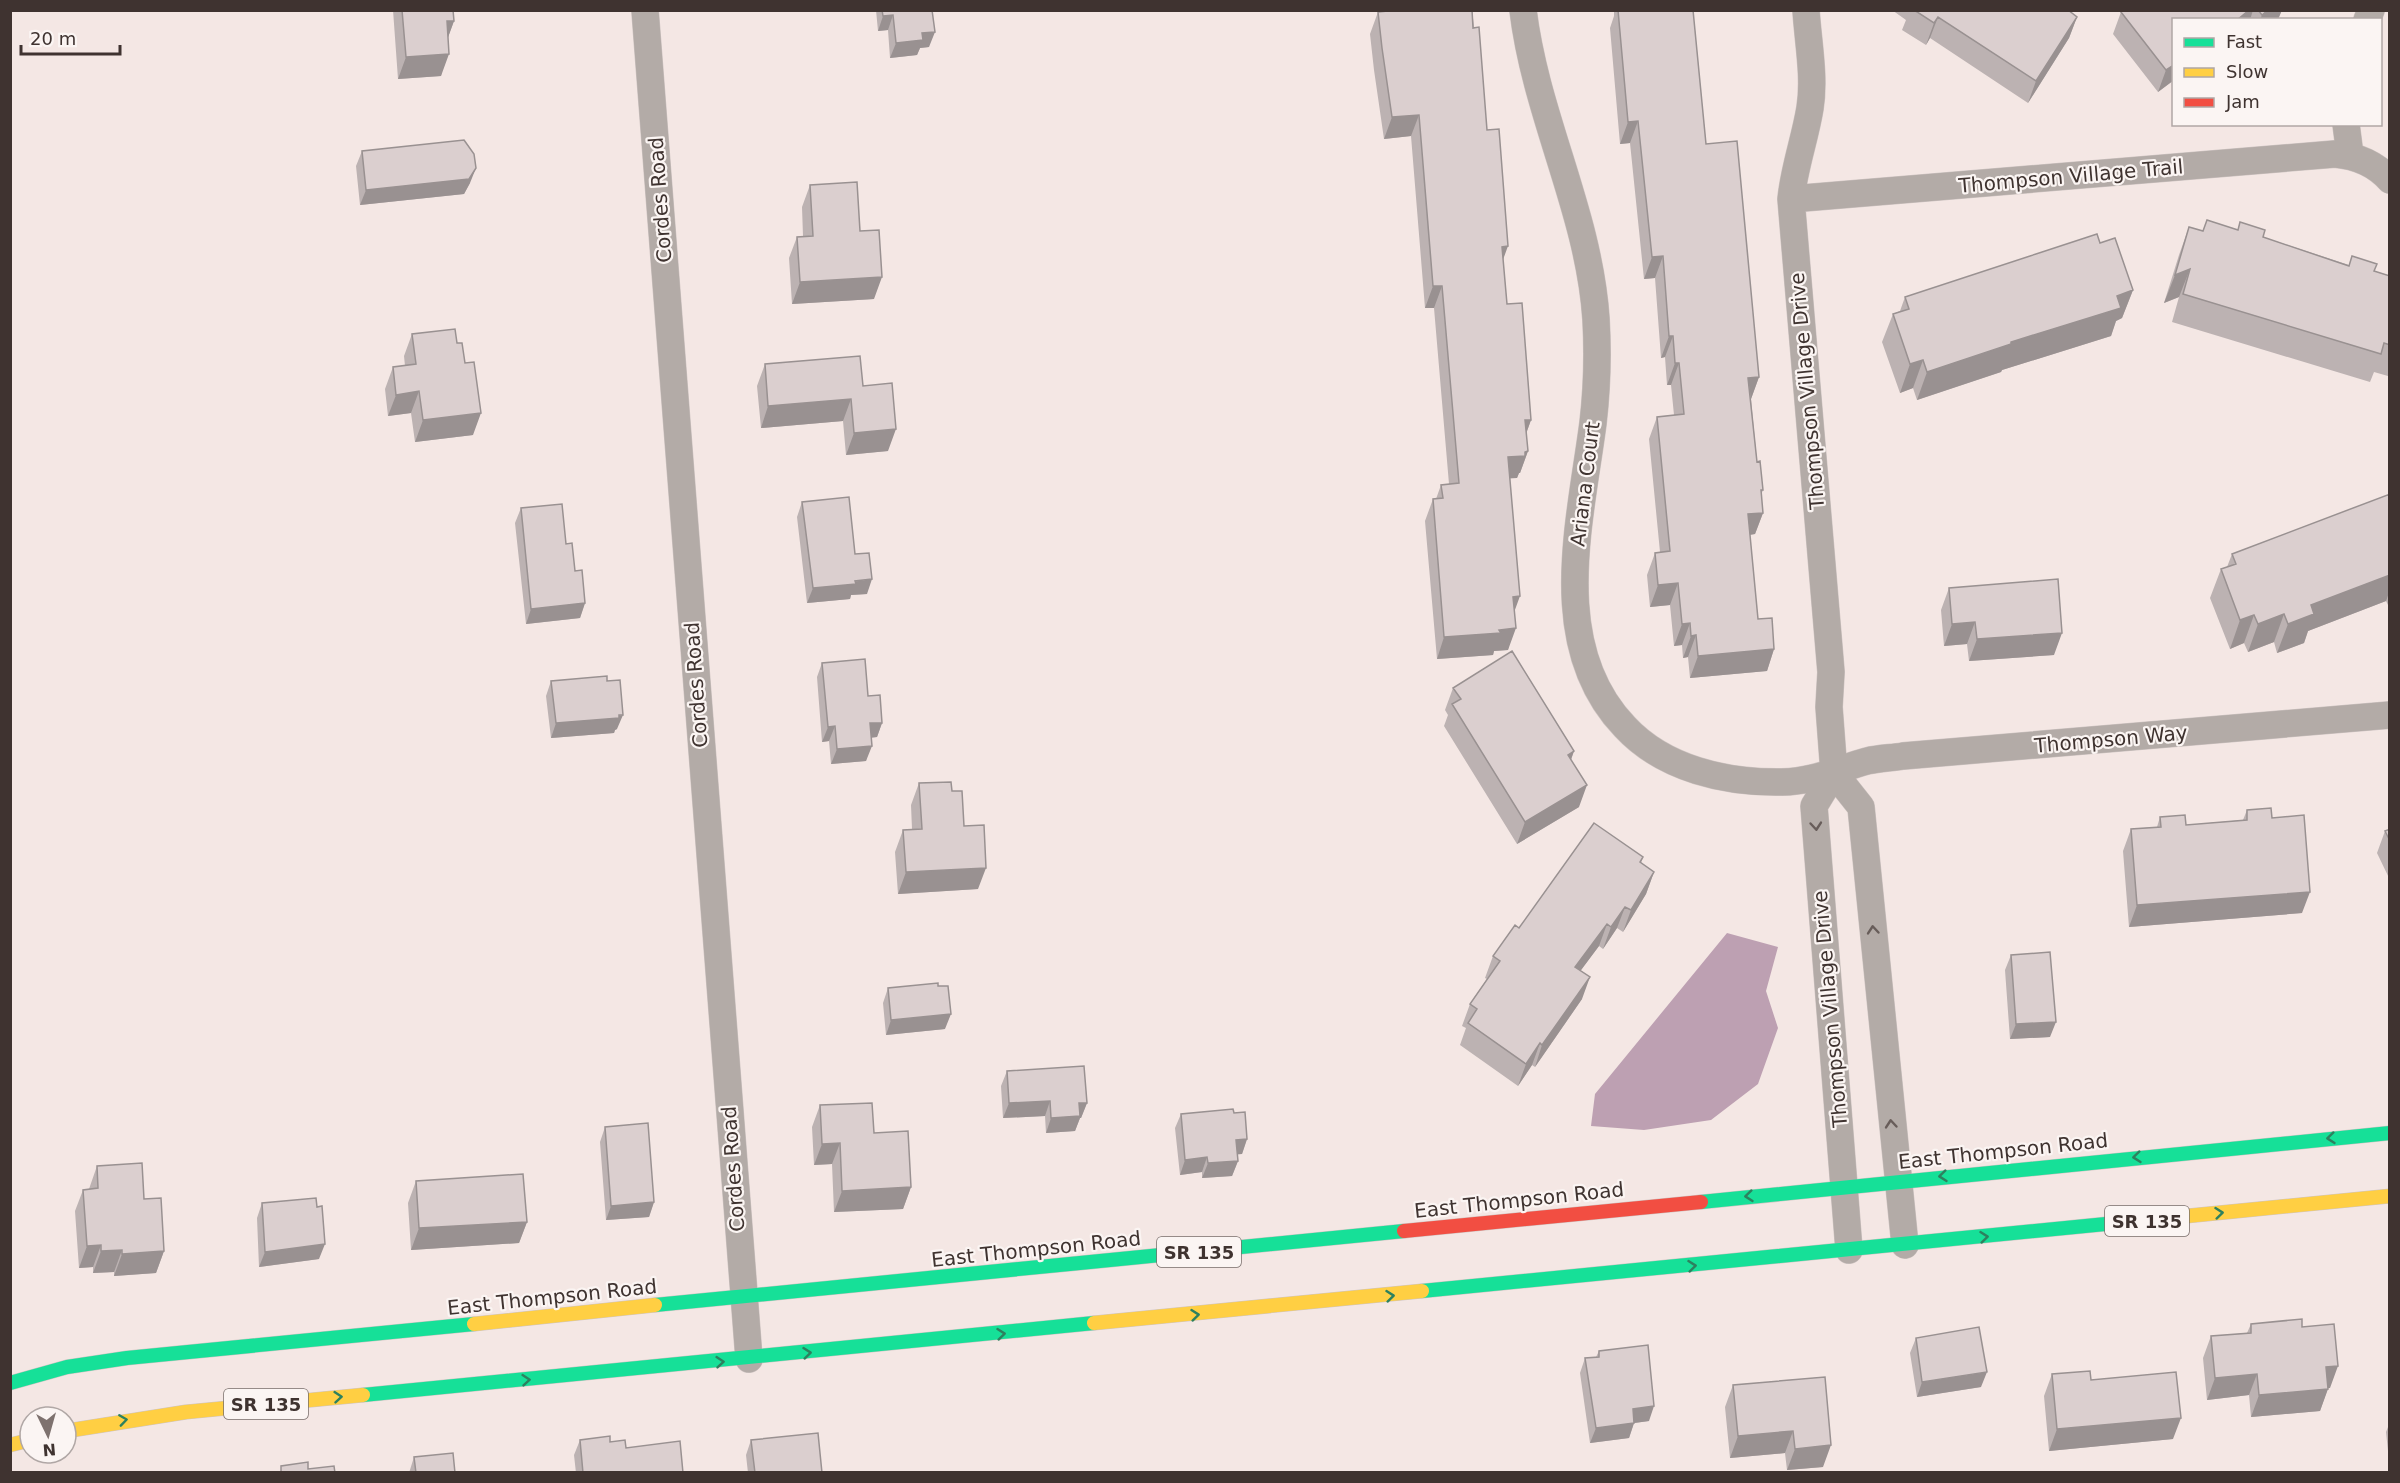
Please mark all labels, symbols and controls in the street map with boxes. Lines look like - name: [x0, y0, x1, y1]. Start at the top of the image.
- scale bar: [21, 18, 120, 56]
- legend: [2172, 18, 2382, 126]
- text: 20 m: [30, 28, 76, 49]
- text: Fast: [2226, 31, 2262, 52]
- text: Slow: [2226, 61, 2268, 82]
- text: Jam: [2225, 91, 2260, 112]
- street label: Cordes Road: [644, 136, 676, 264]
- street label: Thompson Village Trail: [1957, 154, 2184, 198]
- street label: Thompson Village Drive: [1785, 271, 1829, 512]
- street label: Ariana Court: [1565, 420, 1605, 548]
- street label: Cordes Road: [680, 621, 712, 749]
- street label: Thompson Way: [2032, 720, 2189, 758]
- one-way arrow: [1809, 821, 1822, 830]
- street label: Thompson Village Drive: [1808, 889, 1852, 1130]
- one-way arrow: [1867, 926, 1880, 935]
- street label: Cordes Road: [717, 1105, 749, 1233]
- one-way arrow: [1885, 1120, 1898, 1129]
- street label: East Thompson Road: [1897, 1128, 2109, 1174]
- one-way arrow: [2327, 1131, 2336, 1144]
- one-way arrow: [2133, 1150, 2142, 1163]
- one-way arrow: [1939, 1169, 1948, 1182]
- street label: East Thompson Road: [1413, 1177, 1625, 1223]
- one-way arrow: [1745, 1189, 1754, 1202]
- road number: SR 135: [2105, 1206, 2189, 1236]
- one-way arrow: [2215, 1207, 2224, 1220]
- street label: East Thompson Road: [930, 1226, 1142, 1272]
- one-way arrow: [1979, 1231, 1988, 1244]
- road number: SR 135: [1157, 1237, 1241, 1267]
- one-way arrow: [1687, 1260, 1696, 1273]
- street label: East Thompson Road: [446, 1274, 658, 1320]
- one-way arrow: [1385, 1290, 1394, 1303]
- one-way arrow: [1191, 1309, 1200, 1322]
- one-way arrow: [997, 1328, 1006, 1341]
- one-way arrow: [803, 1347, 812, 1360]
- one-way arrow: [715, 1356, 724, 1369]
- one-way arrow: [521, 1374, 530, 1387]
- road number: SR 135: [224, 1389, 308, 1419]
- one-way arrow: [334, 1391, 343, 1404]
- north arrow: [18, 1405, 78, 1465]
- one-way arrow: [119, 1414, 128, 1427]
- text: N: [42, 1439, 57, 1459]

